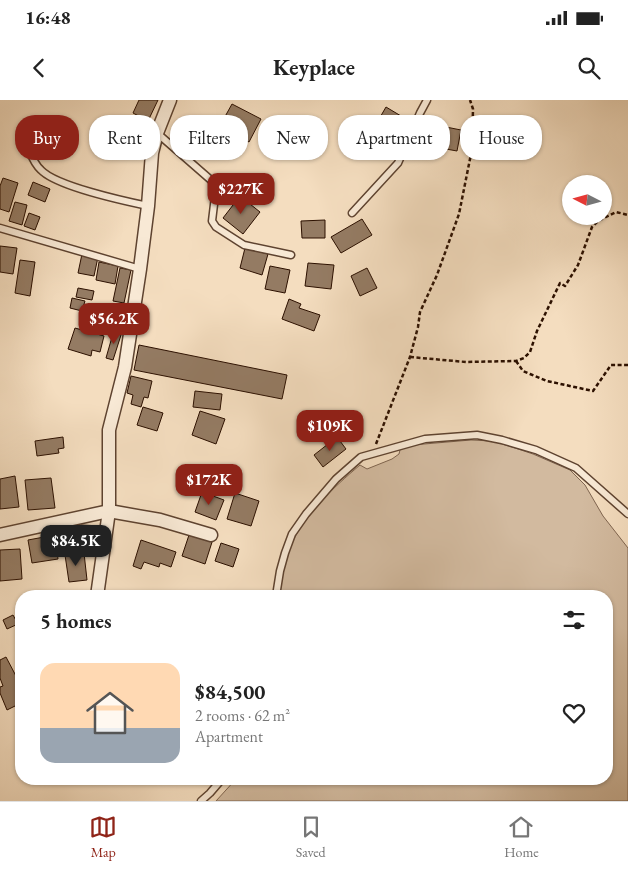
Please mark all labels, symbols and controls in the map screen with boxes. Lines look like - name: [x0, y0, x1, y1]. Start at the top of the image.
- text: 16:48: [25, 5, 71, 30]
- text: Keyplace: [273, 53, 355, 82]
- icon: back: [25, 54, 53, 82]
- icon: search: [575, 54, 603, 82]
- chip: Buy: [15, 115, 79, 160]
- chip: Rent: [89, 115, 160, 160]
- chip: Filters: [170, 115, 248, 160]
- chip: New: [258, 115, 328, 160]
- chip: Apartment: [338, 115, 450, 160]
- chip: House: [460, 115, 542, 160]
- pin: $227K: [206, 172, 276, 215]
- north arrow: [562, 175, 612, 225]
- map controls: [562, 175, 612, 225]
- text: $227K: [219, 178, 263, 199]
- pin: $56.2K: [73, 302, 155, 345]
- text: $56.2K: [90, 308, 138, 329]
- pin: $109K: [295, 410, 365, 452]
- text: $109K: [308, 415, 352, 436]
- pin: $172K: [174, 464, 244, 506]
- text: $172K: [187, 469, 231, 490]
- pin: $84.5K: [35, 524, 117, 567]
- text: $84.5K: [52, 530, 100, 551]
- icon: filters: [560, 606, 588, 634]
- text: 5 homes: [40, 607, 112, 634]
- text: $84,500: [195, 678, 265, 705]
- icon: home: [80, 683, 140, 743]
- icon: heart: [560, 699, 588, 727]
- text: 2 rooms · 62 m²: [195, 705, 290, 726]
- text: Apartment: [195, 726, 263, 747]
- tab: Map: [89, 813, 117, 861]
- tab: Saved: [296, 813, 326, 861]
- tab: Home: [504, 813, 539, 861]

